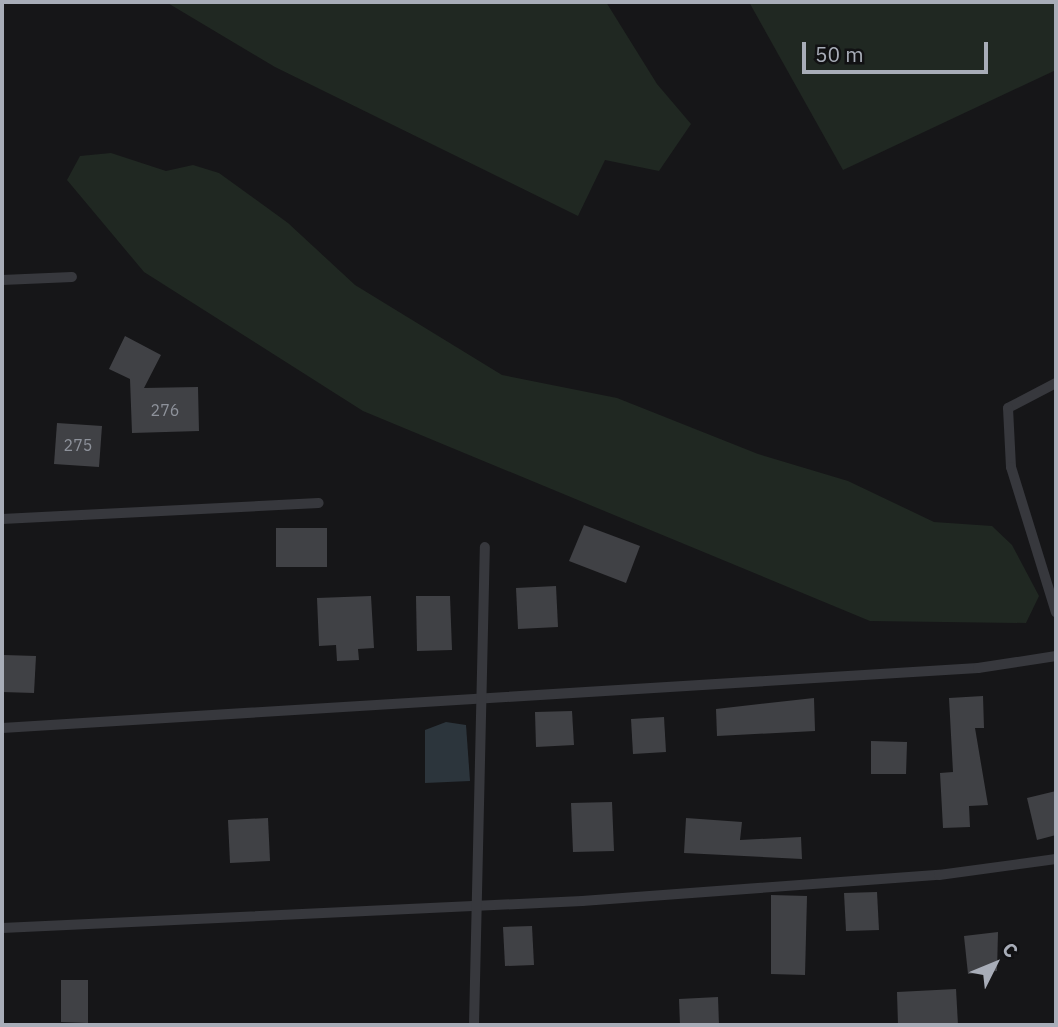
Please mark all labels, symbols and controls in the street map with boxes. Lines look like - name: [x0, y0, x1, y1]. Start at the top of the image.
- scale bar: [806, 28, 992, 72]
- text: 50 m: [815, 40, 864, 68]
- house number: 276: [151, 400, 179, 420]
- house number: 275: [64, 435, 92, 455]
- north arrow: [960, 929, 1030, 999]
- text: С: [997, 937, 1023, 962]

